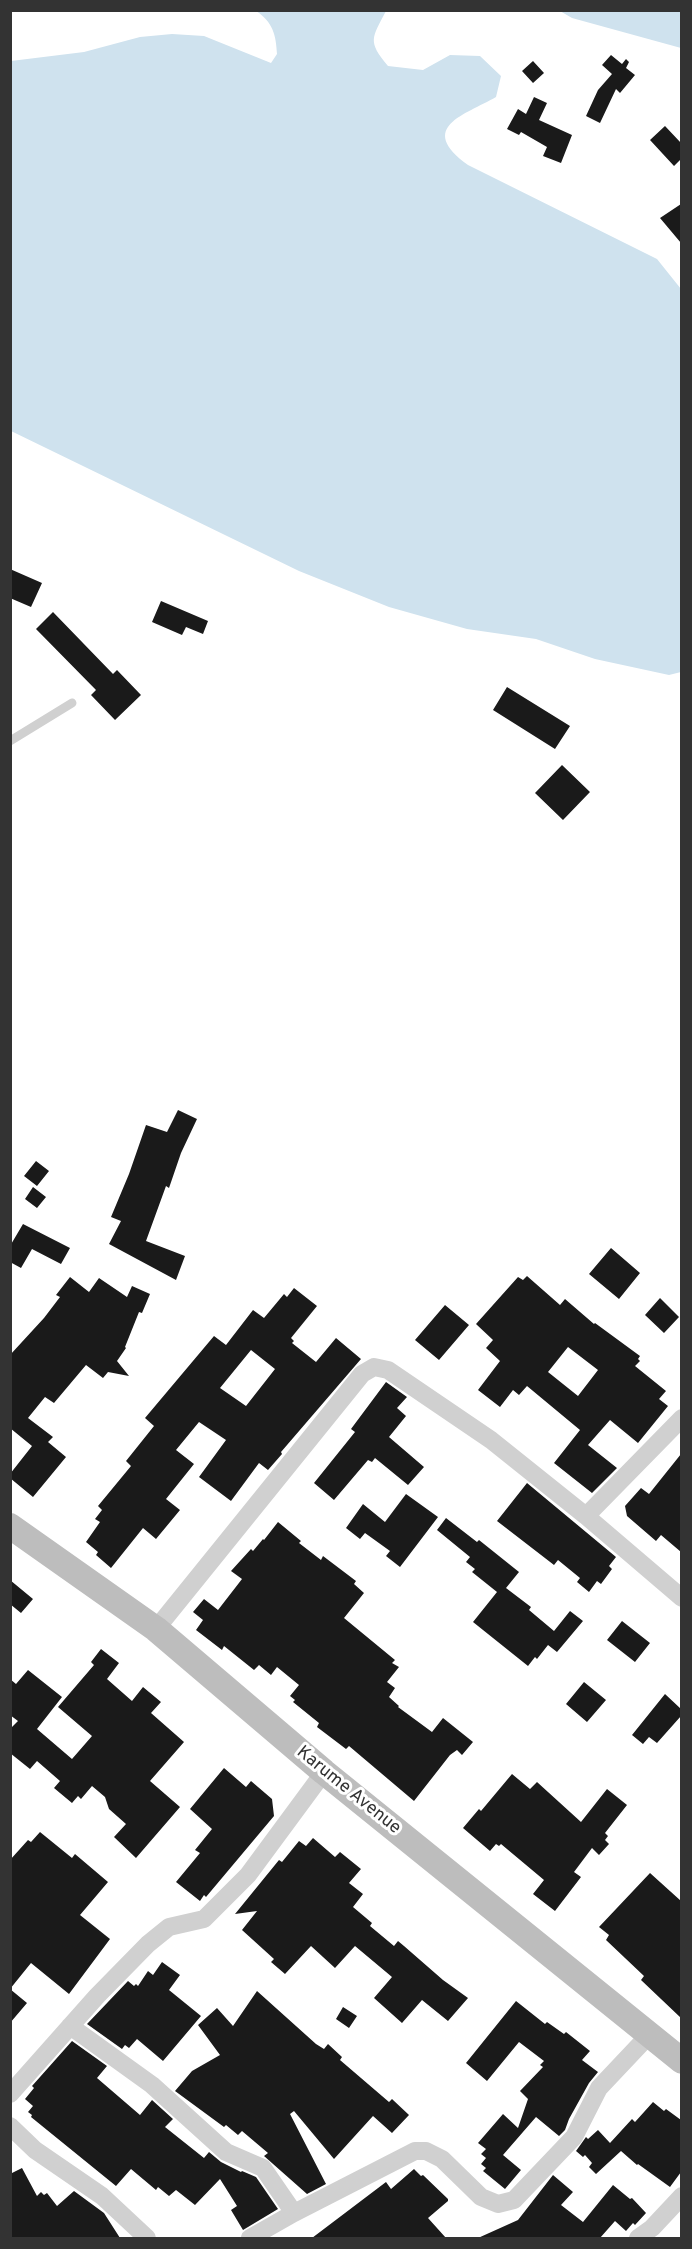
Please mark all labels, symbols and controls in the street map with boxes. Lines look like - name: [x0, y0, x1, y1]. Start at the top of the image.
- street label: Karume Avenue: [291, 1742, 405, 1840]

